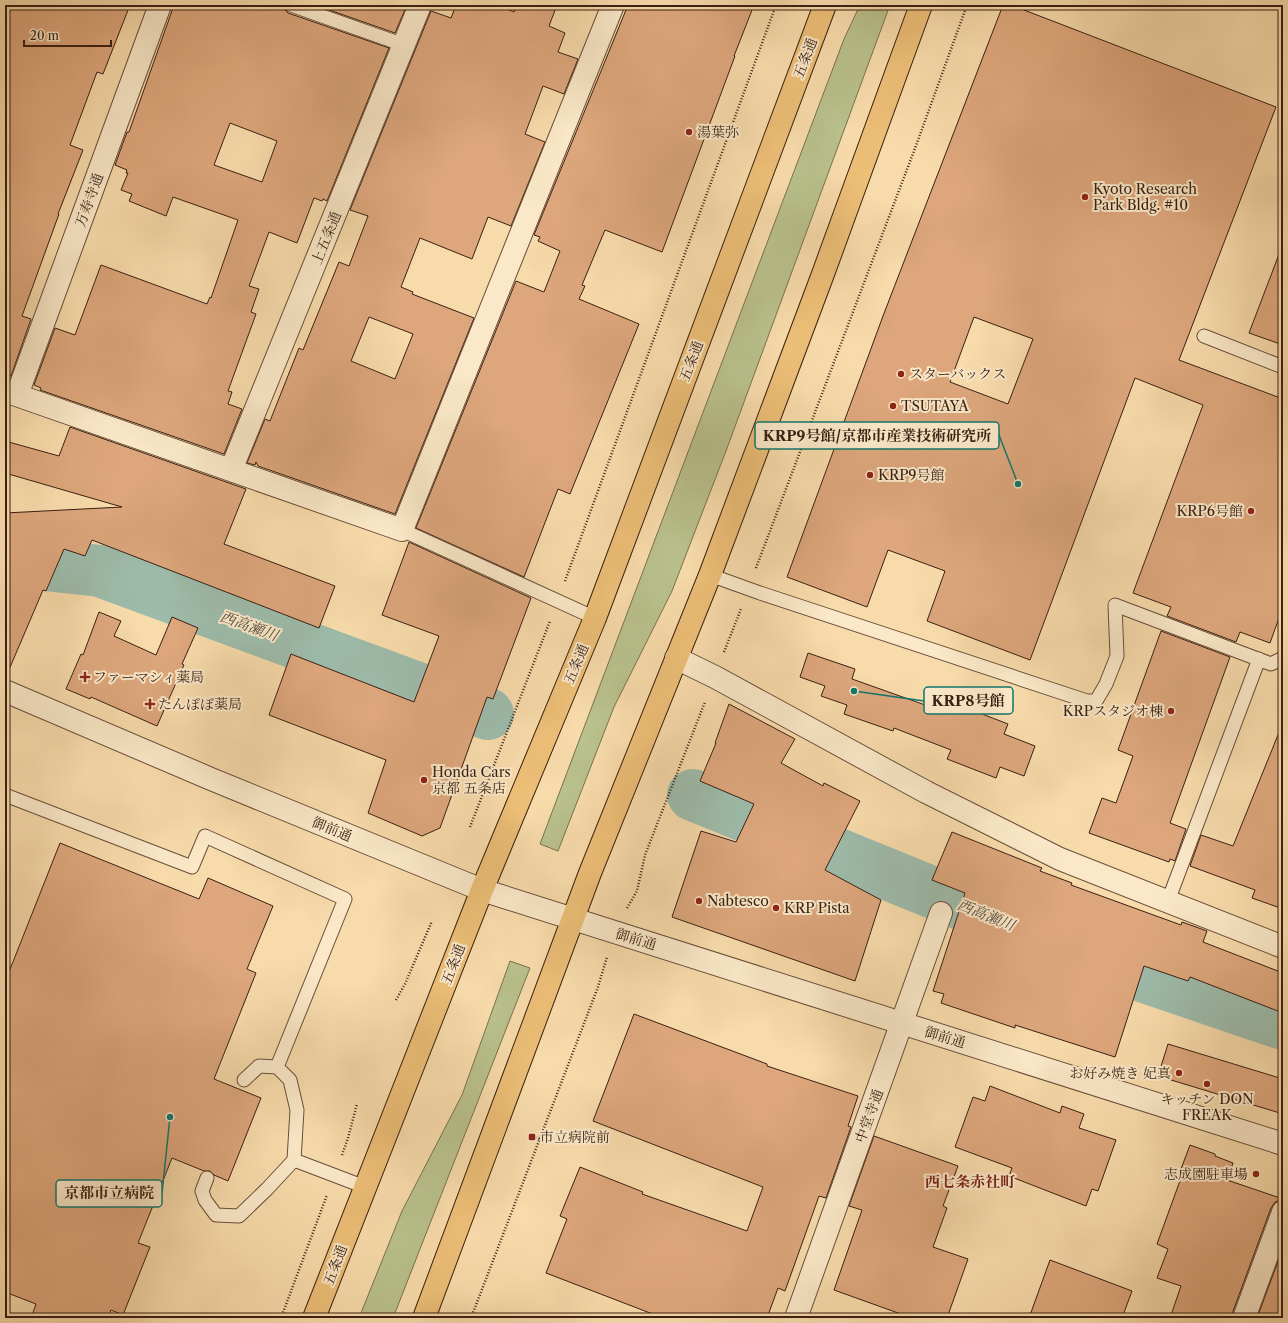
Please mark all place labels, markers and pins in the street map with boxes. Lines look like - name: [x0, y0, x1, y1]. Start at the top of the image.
- place label: 湯葉弥: [697, 123, 739, 141]
- marker: 湯葉弥: [684, 127, 694, 137]
- place label: Kyoto Research Park Bldg. #10: [1093, 180, 1197, 214]
- marker: Kyoto Research Park Bldg. #10: [1080, 192, 1090, 202]
- place label: スターバックス: [909, 365, 1006, 383]
- marker: スターバックス: [896, 369, 906, 379]
- place label: TSUTAYA: [901, 397, 969, 415]
- marker: TSUTAYA: [888, 401, 898, 411]
- callout: KRP9号館/京都市産業技術研究所: [755, 422, 999, 449]
- place label: KRP9号館: [878, 466, 945, 484]
- marker: KRP9号館: [865, 470, 875, 480]
- place label: KRP6号館: [1176, 502, 1243, 520]
- marker: KRP6号館: [1246, 506, 1256, 516]
- place label: ファーマシィ薬局: [93, 668, 204, 686]
- marker: ファーマシィ薬局: [80, 672, 90, 682]
- callout: KRP8号館: [924, 687, 1013, 714]
- place label: たんぽぽ薬局: [158, 695, 242, 713]
- marker: たんぽぽ薬局: [145, 699, 155, 709]
- place label: KRPスタジオ棟: [1063, 702, 1163, 720]
- marker: KRPスタジオ棟: [1166, 706, 1176, 716]
- place label: Honda Cars 京都 五条店: [432, 763, 511, 797]
- marker: Honda Cars 京都 五条店: [419, 775, 429, 785]
- place label: Nabtesco: [707, 892, 769, 910]
- marker: Nabtesco: [694, 896, 704, 906]
- place label: KRP Pista: [784, 899, 850, 917]
- marker: KRP Pista: [771, 903, 781, 913]
- place label: お好み焼き 妃真: [1069, 1064, 1171, 1082]
- marker: お好み焼き 妃真: [1174, 1068, 1184, 1078]
- marker: キッチン DON FREAK: [1202, 1079, 1212, 1089]
- place label: キッチン DON FREAK: [1160, 1090, 1254, 1124]
- place label: 市立病院前: [540, 1128, 610, 1146]
- marker: 市立病院前: [527, 1132, 537, 1142]
- place label: 志成園駐車場: [1164, 1165, 1248, 1183]
- marker: 志成園駐車場: [1251, 1169, 1261, 1179]
- callout: 京都市立病院: [56, 1180, 162, 1207]

